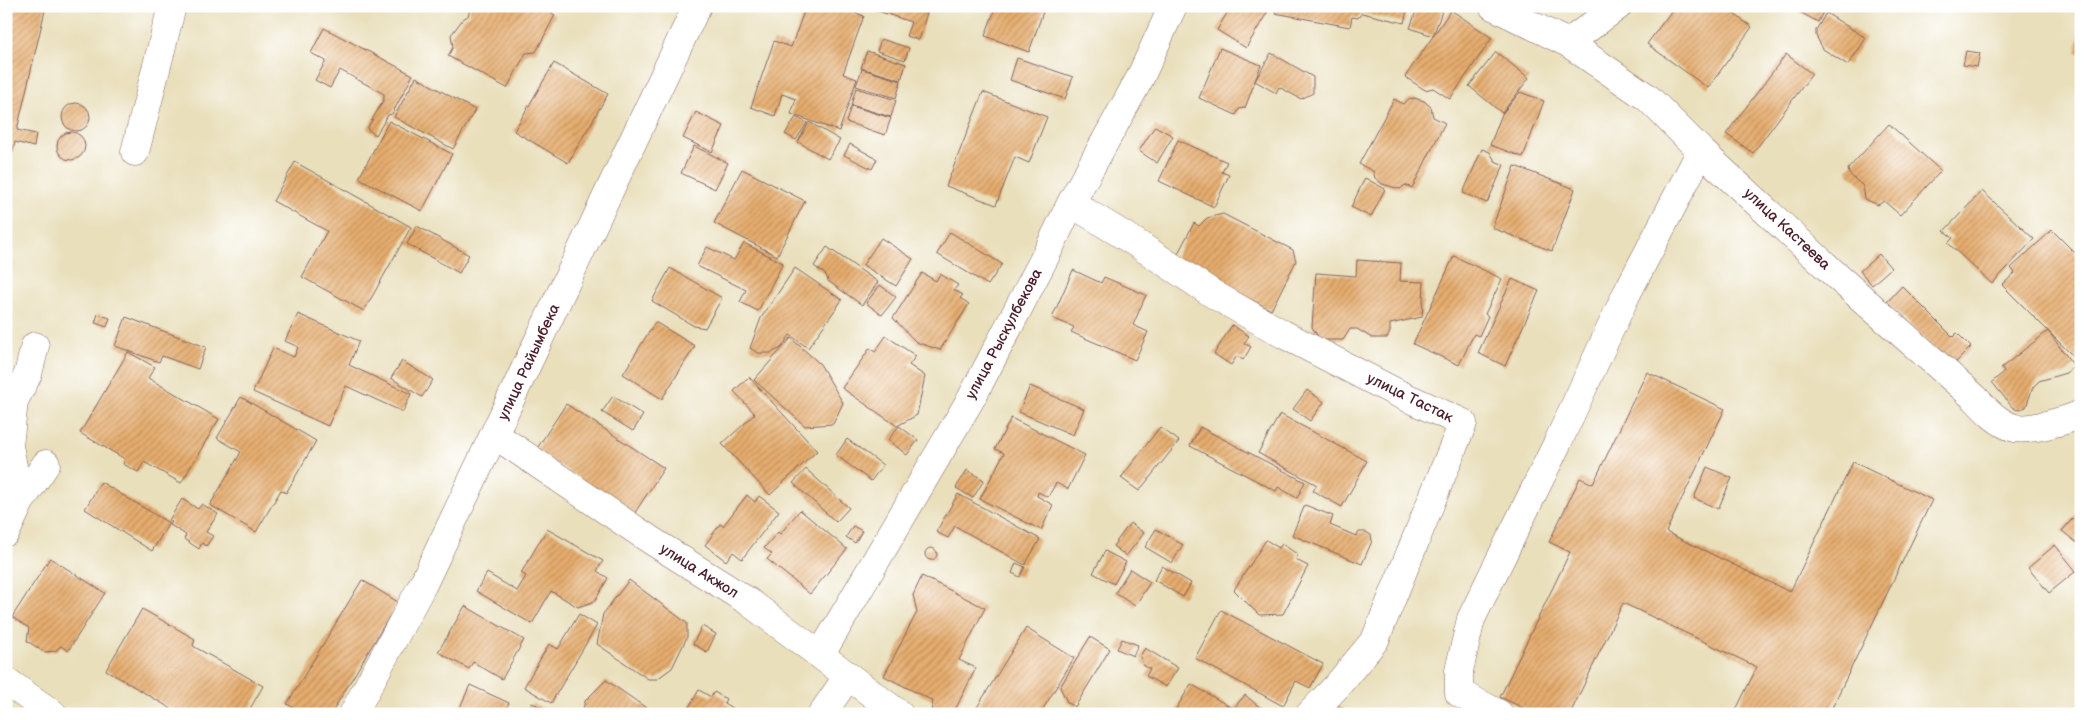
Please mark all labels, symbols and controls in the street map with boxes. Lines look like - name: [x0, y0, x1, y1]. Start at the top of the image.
- street label: улица Кастеева: [1740, 184, 1834, 274]
- street label: улица Рыскулбекова: [961, 265, 1047, 403]
- street label: улица Райымбека: [494, 301, 564, 423]
- street label: улица Тастак: [1364, 369, 1456, 427]
- street label: улица Акжол: [656, 539, 742, 603]

